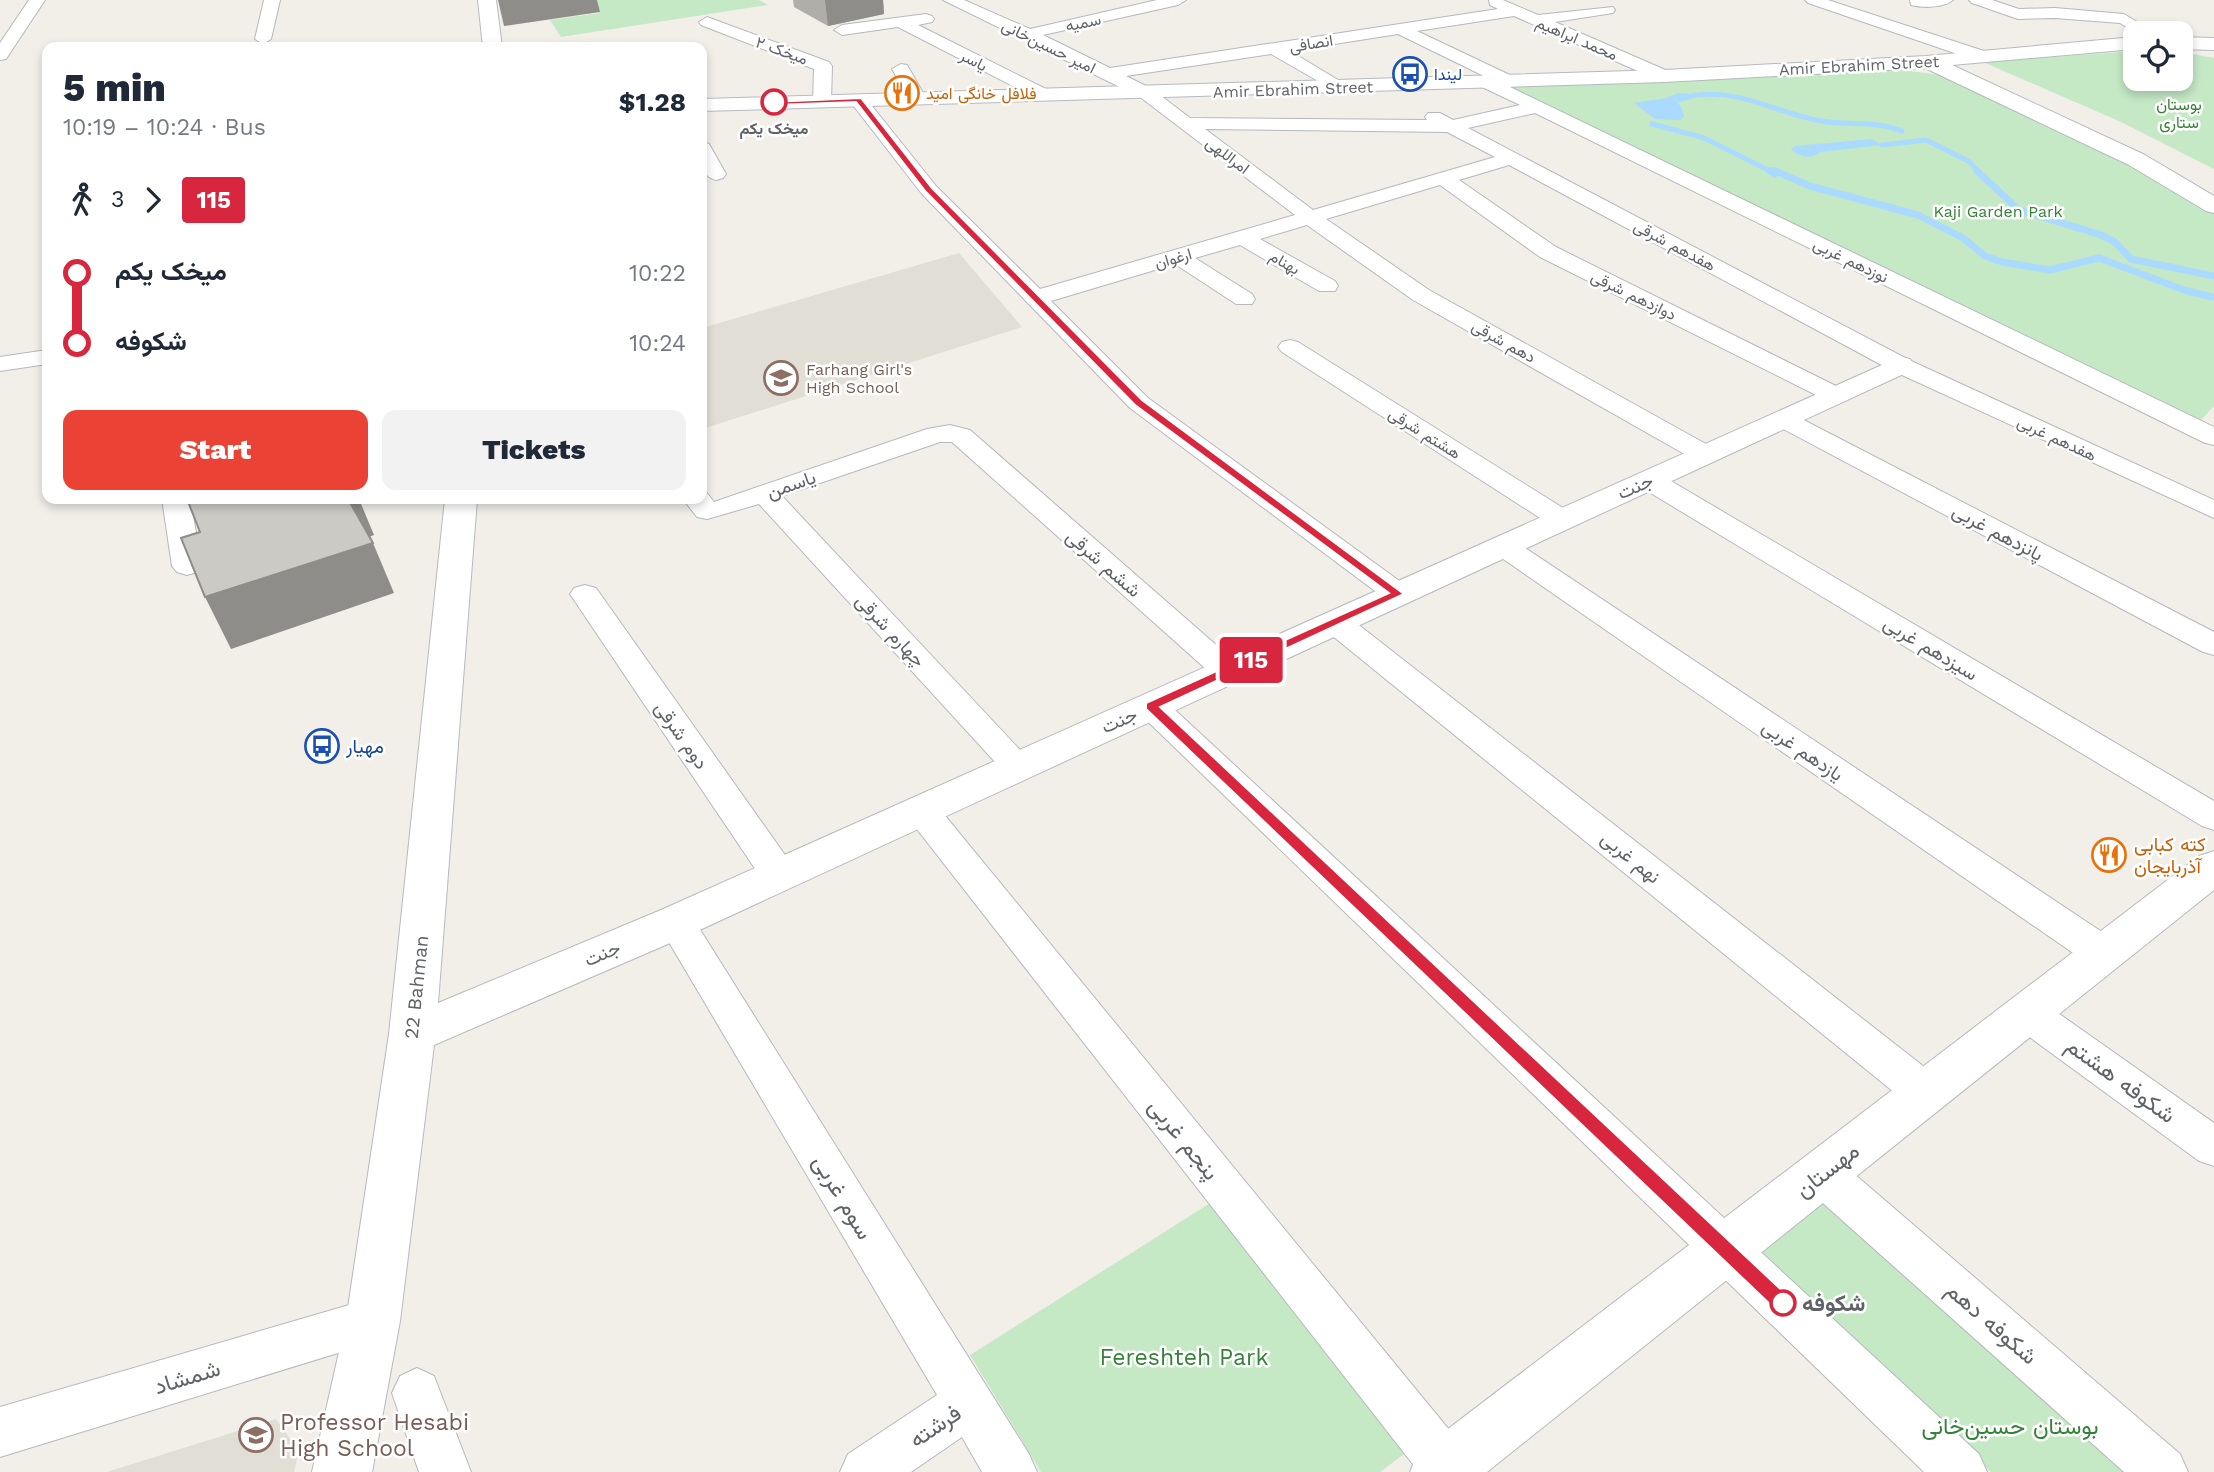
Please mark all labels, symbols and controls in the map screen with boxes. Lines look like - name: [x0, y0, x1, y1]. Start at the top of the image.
- street label: سمیه: [1064, 9, 1103, 36]
- street label: محمد ابراهیم: [1533, 13, 1621, 65]
- street label: امیر حسین‌خانی: [998, 16, 1099, 78]
- map controls: [2123, 21, 2193, 91]
- button: locate: [2123, 21, 2193, 91]
- street label: انصافی: [1288, 31, 1334, 57]
- street label: میخک ۲: [753, 32, 811, 69]
- street label: یاسر: [956, 45, 991, 76]
- street label: Amir Ebrahim Street: [1778, 52, 1940, 79]
- bus stop icon: لیندا: [1391, 55, 1429, 93]
- place label: لیندا: [1434, 65, 1462, 84]
- text: 5 min: [63, 66, 166, 110]
- restaurant icon: فلافل خانگی امید: [883, 74, 921, 112]
- street label: Amir Ebrahim Street: [1213, 77, 1374, 102]
- place label: فلافل خانگی امید: [926, 84, 1036, 104]
- text: $1.28: [619, 87, 686, 117]
- marker: میخک یکم: [761, 89, 787, 115]
- park label: بوستان ستاری: [2156, 95, 2202, 133]
- text: 10:19 – 10:24 · Bus: [63, 114, 266, 141]
- place label: میخک یکم: [740, 119, 809, 139]
- street label: امراللهی: [1202, 133, 1253, 179]
- icon: walk: [63, 181, 101, 219]
- icon: forward: [134, 181, 172, 219]
- text: 3: [111, 186, 124, 213]
- text: 115: [196, 186, 231, 214]
- park label: Kaji Garden Park: [1933, 202, 2063, 221]
- street label: هفدهم شرقی: [1630, 216, 1719, 276]
- street label: نوزدهم غربی: [1810, 234, 1891, 288]
- street label: ارغوان: [1152, 244, 1194, 274]
- street label: بهنام: [1266, 246, 1303, 279]
- text: میخک یکم: [115, 256, 227, 286]
- text: 10:22: [629, 260, 686, 287]
- street label: دوازدهم شرقی: [1588, 267, 1680, 325]
- street label: دهم شرقی: [1468, 316, 1539, 368]
- text: شکوفه: [115, 326, 187, 356]
- text: 10:24: [629, 330, 686, 357]
- school or university icon: Farhang Girl's High School: [762, 359, 800, 397]
- place label: Farhang Girl's High School: [806, 360, 912, 397]
- street label: هشتم شرقی: [1385, 404, 1464, 464]
- button: Start: [63, 410, 368, 490]
- button: Tickets: [382, 410, 686, 490]
- street label: هفدهم غربی: [2014, 412, 2099, 466]
- street label: یاسمن: [764, 465, 819, 504]
- street label: جنت: [1614, 468, 1657, 504]
- street label: پانزدهم غربی: [1948, 499, 2047, 568]
- street label: ششم شرقی: [1061, 525, 1146, 603]
- street label: چهارم شرقی: [849, 589, 930, 673]
- street label: سیزدهم غربی: [1879, 611, 1982, 686]
- line badge: 115: [1211, 637, 1291, 683]
- text: 115: [1234, 646, 1268, 674]
- street label: دوم شرقی: [649, 697, 713, 774]
- street label: جنت: [1098, 702, 1141, 738]
- street label: یازدهم غربی: [1757, 715, 1848, 787]
- bus stop icon: مهیار: [303, 727, 341, 765]
- place label: مهیار: [345, 735, 384, 758]
- street label: نهم غربی: [1596, 826, 1665, 889]
- place label: کته کبابی آذربایجان: [2134, 833, 2206, 878]
- restaurant icon: کته کبابی آذربایجان: [2090, 836, 2128, 874]
- street label: 22 Bahman: [400, 934, 433, 1040]
- street label: جنت: [581, 936, 624, 971]
- street label: شکوفه هشتم: [2060, 1032, 2181, 1130]
- street label: پنجم غربی: [1141, 1093, 1225, 1187]
- street label: مهستان: [1790, 1137, 1865, 1204]
- street label: سوم غربی: [806, 1150, 878, 1245]
- street label: شکوفه دهم: [1940, 1276, 2043, 1371]
- marker: شکوفه: [1770, 1290, 1796, 1316]
- place label: شکوفه: [1802, 1290, 1865, 1318]
- park label: Fereshteh Park: [1100, 1344, 1268, 1371]
- street label: شمشاد: [151, 1355, 223, 1400]
- street label: فرشته: [904, 1399, 967, 1454]
- place label: Professor Hesabi High School: [280, 1409, 469, 1462]
- park label: بوستان حسین‌خانی: [1922, 1413, 2098, 1441]
- school or university icon: Professor Hesabi High School: [237, 1416, 275, 1454]

